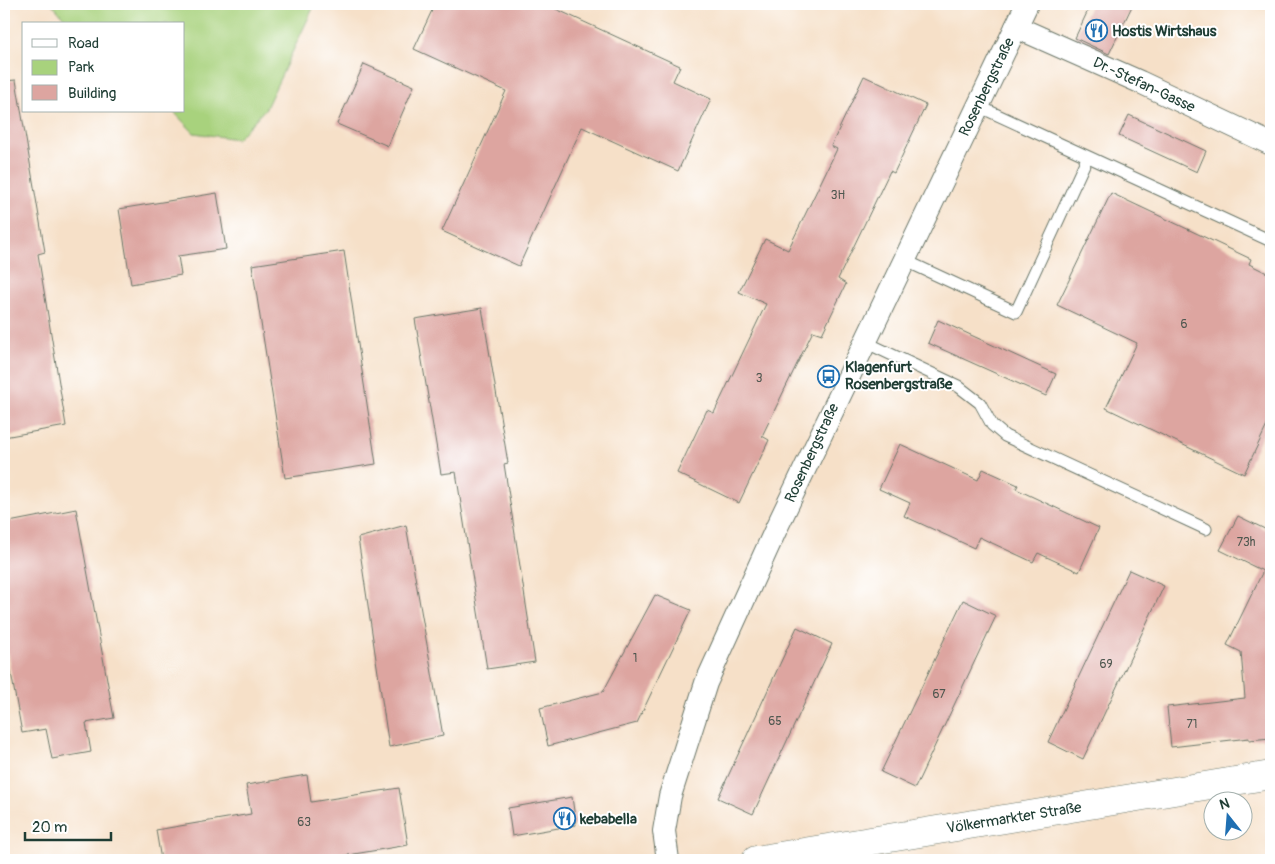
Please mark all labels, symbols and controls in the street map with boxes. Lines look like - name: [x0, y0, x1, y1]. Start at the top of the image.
- restaurant icon: Hostis Wirtshaus: [1084, 19, 1108, 43]
- legend: [22, 22, 185, 112]
- place label: Hostis Wirtshaus: [1112, 22, 1217, 41]
- text: Road: [68, 34, 99, 53]
- street label: Rosenbergstraße: [955, 34, 1019, 139]
- street label: Dr.-Stefan-Gasse: [1090, 53, 1199, 117]
- text: Park: [68, 58, 95, 77]
- text: Building: [68, 84, 116, 103]
- house number: 3H: [831, 188, 846, 203]
- house number: 6: [1181, 317, 1188, 332]
- place label: Klagenfurt Rosenbergstraße: [845, 358, 953, 394]
- bus stop icon: Klagenfurt Rosenbergstraße: [817, 364, 841, 388]
- house number: 3: [756, 371, 763, 386]
- street label: Rosenbergstraße: [781, 400, 844, 506]
- house number: 73h: [1237, 535, 1256, 550]
- house number: 1: [633, 651, 637, 666]
- house number: 69: [1099, 657, 1113, 672]
- house number: 67: [932, 687, 946, 702]
- house number: 65: [768, 714, 782, 729]
- house number: 71: [1186, 717, 1198, 732]
- north arrow: [1202, 792, 1252, 842]
- text: N: [1217, 795, 1231, 814]
- street label: Völkermarkter Straße: [945, 798, 1083, 838]
- restaurant icon: kebabella: [552, 807, 576, 831]
- scale bar: [25, 809, 111, 841]
- place label: kebabella: [579, 810, 637, 829]
- house number: 63: [297, 815, 311, 830]
- text: 20 m: [32, 818, 67, 837]

